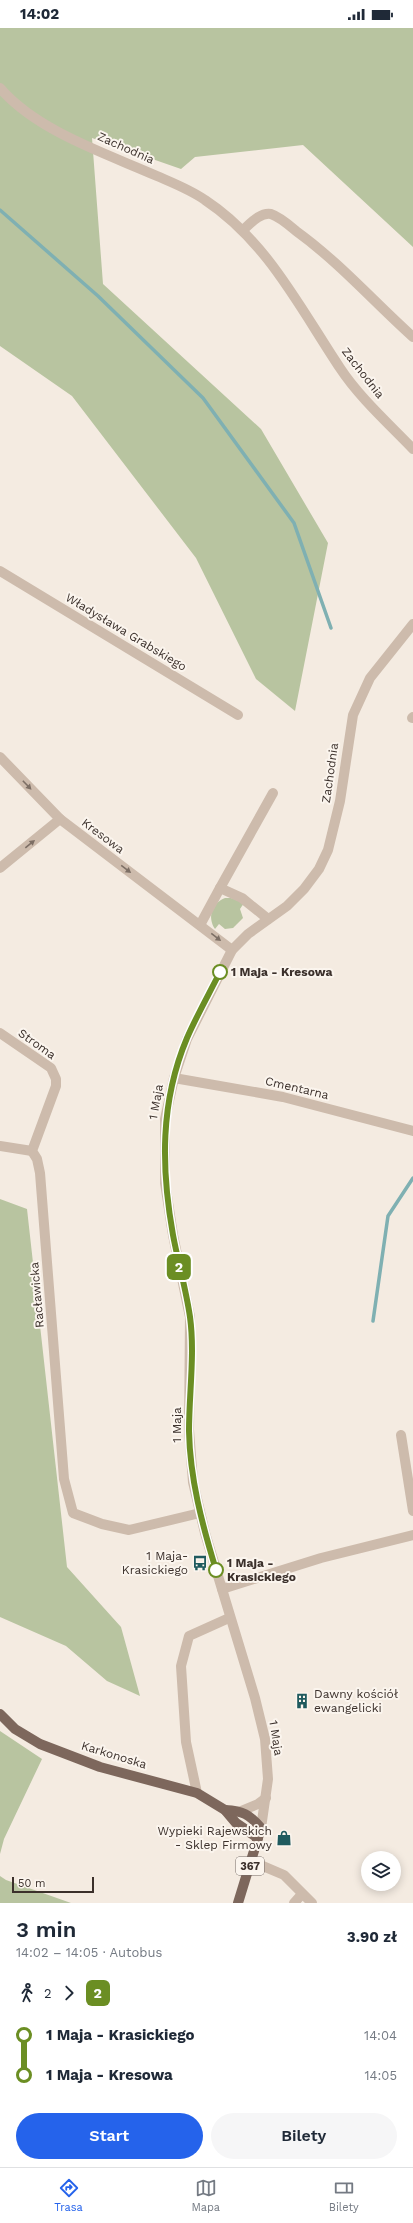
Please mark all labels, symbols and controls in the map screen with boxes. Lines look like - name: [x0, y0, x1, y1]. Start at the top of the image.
- text: 14:02: [20, 5, 59, 23]
- street label: Zachodnia: [95, 129, 157, 167]
- street label: Zachodnia: [339, 345, 387, 401]
- street label: Władysława Grabskiego: [63, 590, 189, 674]
- street label: Zachodnia: [319, 742, 341, 804]
- one-way arrow: [22, 780, 32, 790]
- street label: Kresowa: [79, 816, 127, 857]
- one-way arrow: [25, 839, 35, 848]
- one-way arrow: [120, 865, 131, 873]
- one-way arrow: [211, 933, 222, 941]
- marker: 1 Maja - Kresowa: [212, 964, 228, 980]
- place label: 1 Maja - Kresowa: [231, 965, 332, 979]
- street label: Stroma: [16, 1026, 59, 1062]
- street label: Cmentarna: [264, 1074, 330, 1102]
- street label: 1 Maja: [146, 1083, 166, 1121]
- line badge: 2: [166, 1254, 192, 1280]
- text: 2: [175, 1259, 183, 1275]
- street label: Racławicka: [27, 1261, 47, 1328]
- street label: 1 Maja: [170, 1407, 184, 1443]
- place label: 1 Maja- Krasickiego: [122, 1549, 188, 1577]
- bus stop icon: 1 Maja- Krasickiego: [191, 1554, 209, 1572]
- place label: 1 Maja - Krasickiego: [227, 1556, 296, 1584]
- marker: 1 Maja - Krasickiego: [208, 1562, 224, 1578]
- place label: Dawny kościół ewangelicki: [314, 1687, 399, 1715]
- building icon: Dawny kościół ewangelicki: [293, 1692, 311, 1710]
- street label: 1 Maja: [266, 1719, 286, 1757]
- street label: Karkonoska: [80, 1738, 149, 1772]
- place label: Wypieki Rajewskich - Sklep Firmowy: [157, 1824, 273, 1852]
- shop icon: Wypieki Rajewskich - Sklep Firmowy: [275, 1829, 293, 1847]
- map controls: [361, 1851, 401, 1891]
- button: layers: [361, 1851, 401, 1891]
- road number: 367: [236, 1857, 264, 1875]
- scale bar: [12, 1875, 94, 1894]
- text: 50 m: [18, 1877, 45, 1890]
- text: 3 min: [16, 1917, 76, 1942]
- text: 3.90 zł: [347, 1928, 397, 1946]
- text: 14:02 – 14:05 · Autobus: [16, 1945, 162, 1960]
- icon: walk: [16, 1982, 38, 2004]
- icon: forward: [58, 1982, 80, 2004]
- text: 2: [94, 1985, 102, 2001]
- text: 2: [44, 1986, 52, 2001]
- text: 1 Maja - Krasickiego: [46, 2026, 195, 2044]
- text: 14:04: [364, 2028, 397, 2043]
- text: 1 Maja - Kresowa: [46, 2066, 173, 2084]
- text: 14:05: [364, 2068, 397, 2083]
- button: Start: [16, 2113, 203, 2159]
- button: Bilety: [211, 2113, 397, 2159]
- tab: Trasa: [54, 2177, 83, 2214]
- tab: Mapa: [191, 2177, 220, 2214]
- tab: Bilety: [329, 2177, 359, 2214]

